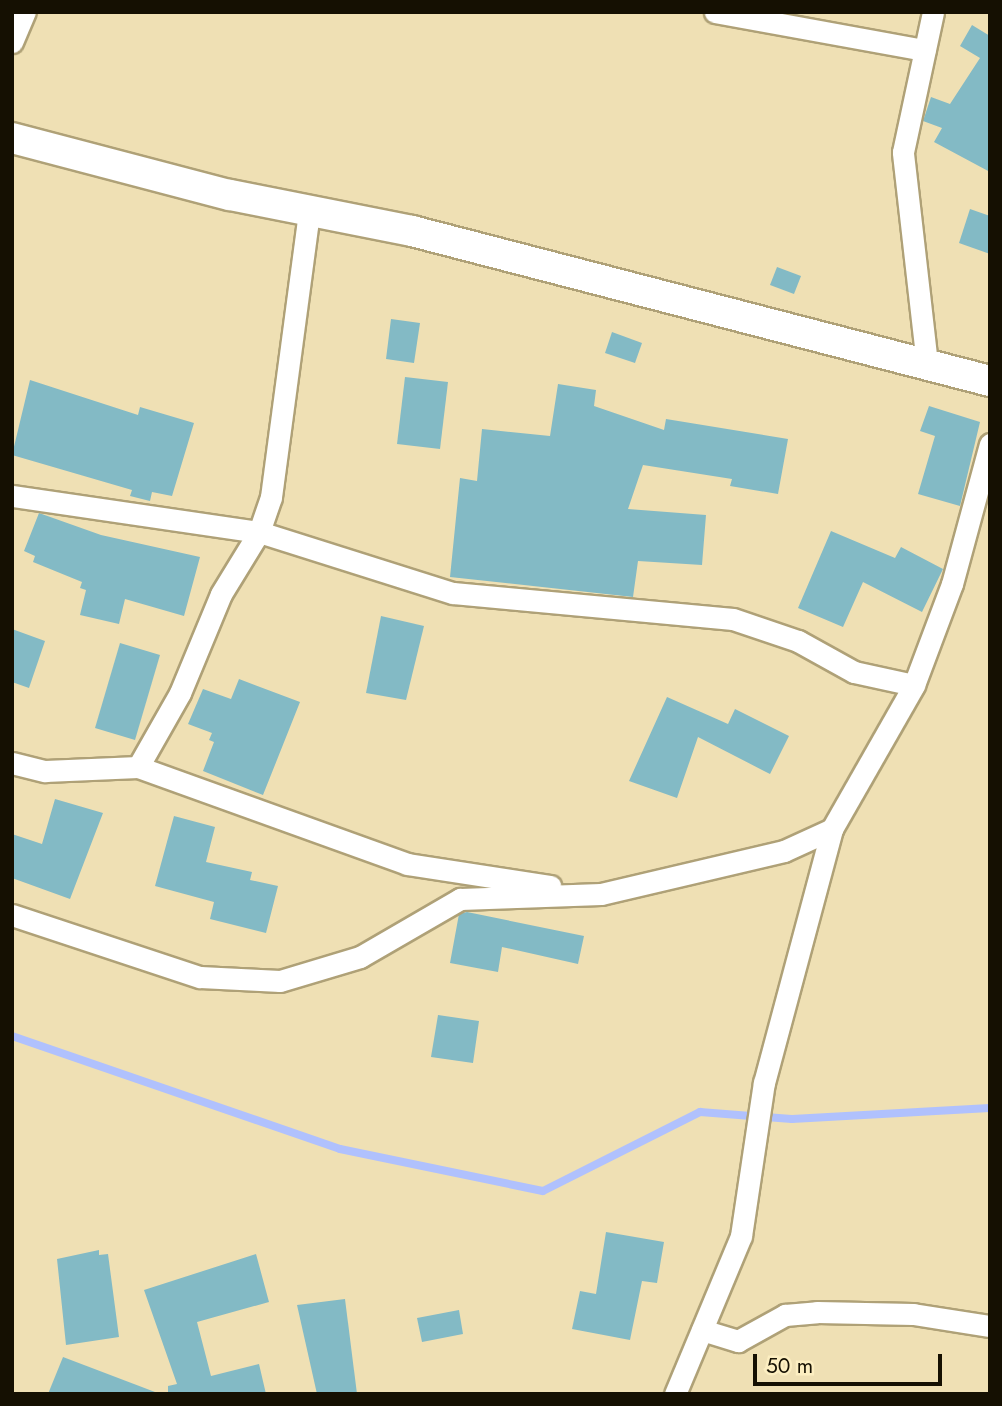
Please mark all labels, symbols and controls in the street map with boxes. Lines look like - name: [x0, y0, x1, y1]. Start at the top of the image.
- scale bar: [757, 1340, 946, 1384]
- text: 50 m: [766, 1351, 813, 1381]

